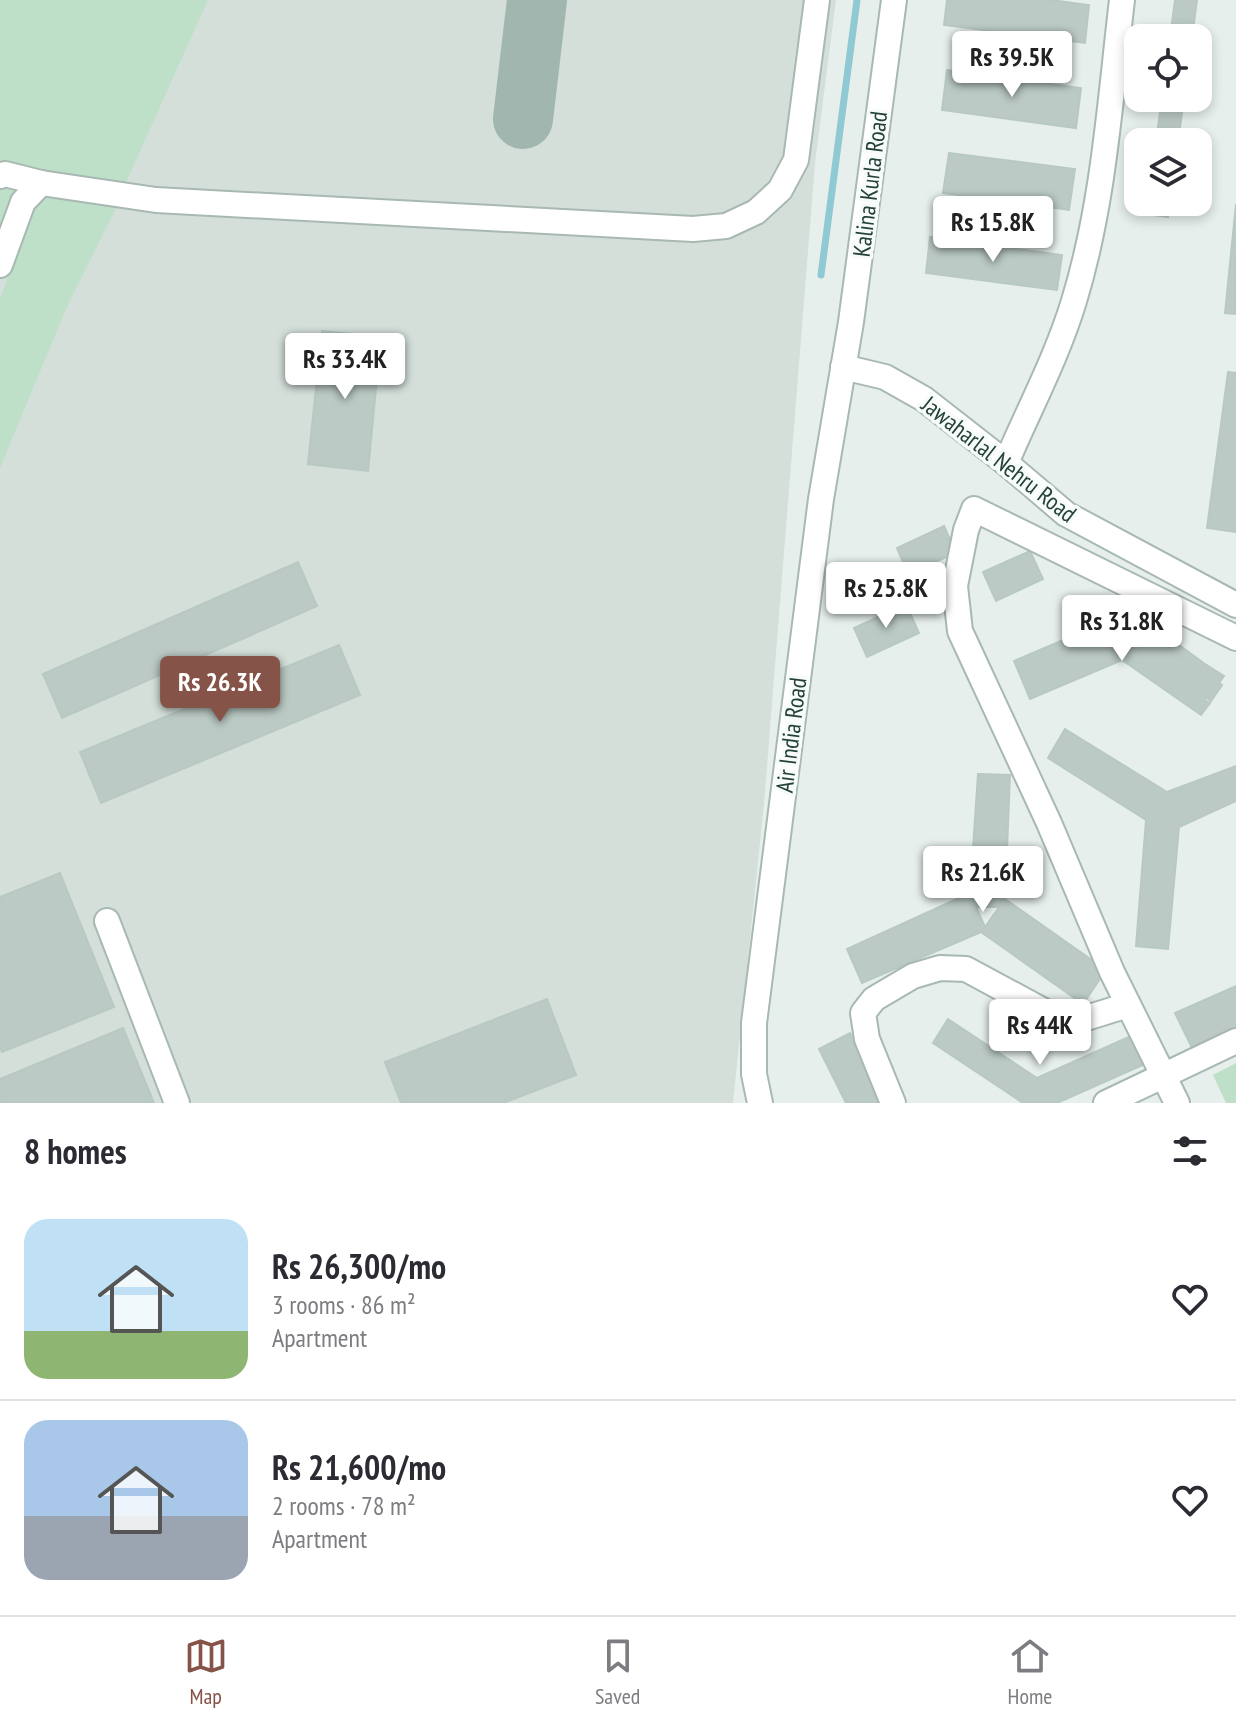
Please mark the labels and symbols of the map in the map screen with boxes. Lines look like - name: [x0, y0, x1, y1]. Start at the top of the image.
- pin: Rs 39.5K: [929, 31, 1095, 99]
- street label: Kalina Kurla Road: [846, 109, 894, 259]
- pin: Rs 15.8K: [910, 196, 1076, 264]
- pin: Rs 33.4K: [262, 333, 428, 401]
- street label: Jawaharlal Nehru Road: [915, 388, 1083, 529]
- pin: Rs 25.8K: [803, 562, 969, 630]
- pin: Rs 31.8K: [1039, 595, 1205, 663]
- pin: Rs 26.3K: [137, 656, 303, 724]
- street label: Air India Road: [769, 676, 813, 794]
- pin: Rs 21.6K: [900, 846, 1066, 914]
- pin: Rs 44K: [975, 999, 1105, 1067]

